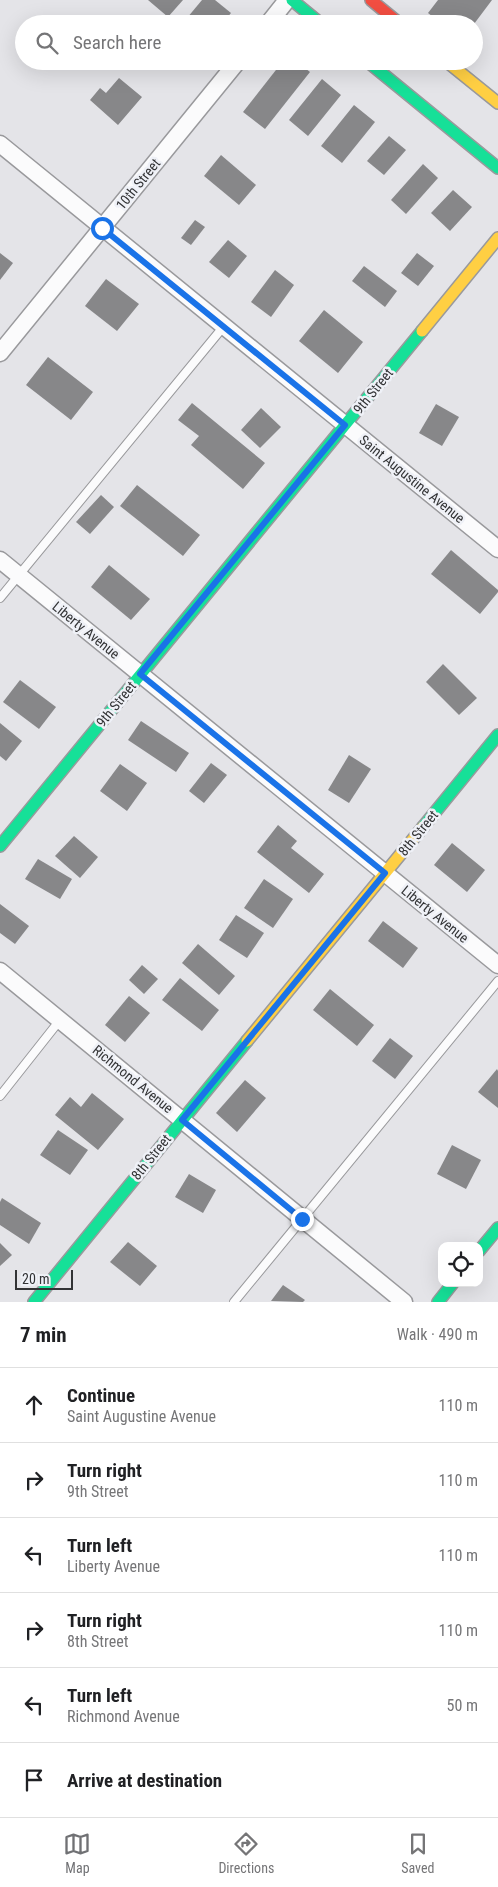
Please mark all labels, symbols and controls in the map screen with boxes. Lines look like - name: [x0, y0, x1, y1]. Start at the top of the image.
- search box: [15, 15, 483, 70]
- icon: search: [33, 29, 61, 57]
- text: Search here: [73, 31, 161, 54]
- street label: 10th Street: [113, 155, 163, 213]
- route start: [91, 217, 114, 240]
- street label: 9th Street: [350, 365, 396, 417]
- street label: Saint Augustine Avenue: [356, 432, 468, 527]
- street label: Liberty Avenue: [49, 598, 123, 662]
- street label: 9th Street: [93, 678, 139, 730]
- street label: 8th Street: [395, 807, 441, 859]
- street label: Liberty Avenue: [398, 882, 472, 946]
- street label: Richmond Avenue: [90, 1042, 177, 1117]
- street label: 8th Street: [128, 1131, 174, 1183]
- route end: [291, 1208, 314, 1231]
- map controls: [438, 1242, 483, 1287]
- button: locate: [438, 1242, 483, 1287]
- scale bar: [15, 1267, 72, 1290]
- text: 20 m: [22, 1271, 50, 1287]
- text: 7 min: [20, 1323, 67, 1347]
- text: Walk · 490 m: [397, 1325, 478, 1344]
- text: Continue: [67, 1384, 135, 1407]
- icon: ahead: [20, 1391, 48, 1419]
- text: 110 m: [439, 1396, 478, 1415]
- text: Saint Augustine Avenue: [67, 1407, 216, 1426]
- text: Turn right: [67, 1459, 142, 1482]
- icon: right: [20, 1466, 48, 1494]
- text: 110 m: [439, 1471, 478, 1490]
- text: 9th Street: [67, 1482, 129, 1501]
- text: Turn left: [67, 1534, 132, 1557]
- icon: left: [20, 1541, 48, 1569]
- text: 110 m: [439, 1546, 478, 1565]
- text: Liberty Avenue: [67, 1557, 160, 1576]
- text: Turn right: [67, 1609, 142, 1632]
- icon: right: [20, 1616, 48, 1644]
- text: 110 m: [439, 1621, 478, 1640]
- text: 8th Street: [67, 1632, 129, 1651]
- text: Turn left: [67, 1684, 132, 1707]
- icon: left: [20, 1691, 48, 1719]
- text: 50 m: [446, 1696, 478, 1715]
- text: Richmond Avenue: [67, 1707, 180, 1726]
- icon: arrive: [20, 1766, 48, 1794]
- text: Arrive at destination: [67, 1769, 222, 1792]
- tab: Map: [63, 1830, 91, 1876]
- tab: Directions: [218, 1830, 274, 1876]
- tab: Saved: [401, 1830, 435, 1876]

